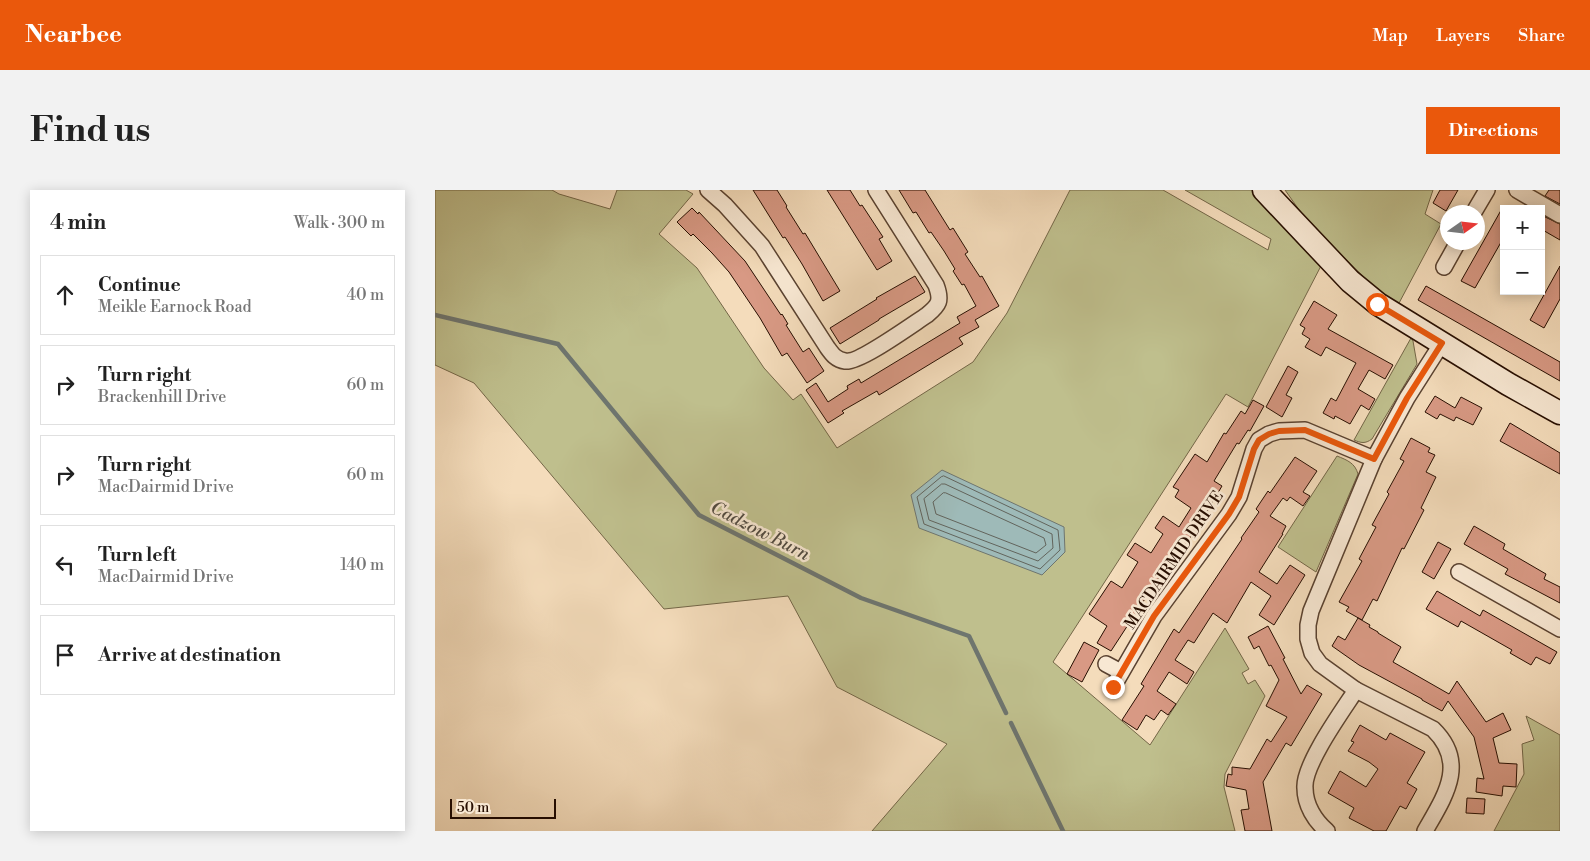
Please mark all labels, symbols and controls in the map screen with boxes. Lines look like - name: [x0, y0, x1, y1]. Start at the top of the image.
- text: Nearbee: [25, 20, 122, 50]
- text: Map: [1373, 24, 1408, 47]
- text: Layers: [1436, 24, 1490, 47]
- text: Share: [1518, 24, 1565, 47]
- button: Directions: [1426, 107, 1560, 154]
- text: Find us: [30, 109, 150, 152]
- north arrow: [1440, 205, 1485, 250]
- map controls: [1500, 205, 1545, 295]
- button: +: [1500, 205, 1545, 250]
- text: 4 min: [50, 210, 106, 236]
- text: Walk · 300 m: [294, 213, 385, 233]
- button: −: [1500, 250, 1545, 295]
- text: Continue: [98, 273, 181, 297]
- icon: ahead: [51, 281, 79, 309]
- text: 40 m: [347, 285, 384, 305]
- route start: [1366, 293, 1389, 316]
- text: Meikle Earnock Road: [98, 297, 252, 317]
- text: Turn right: [98, 363, 191, 387]
- icon: right: [51, 371, 79, 399]
- text: 60 m: [346, 375, 384, 395]
- text: Brackenhill Drive: [98, 387, 226, 407]
- text: Turn right: [98, 453, 191, 477]
- icon: right: [51, 461, 79, 489]
- text: 60 m: [346, 465, 384, 485]
- text: MacDairmid Drive: [98, 477, 234, 497]
- street label: MACDAIRMID DRIVE: [1120, 487, 1228, 633]
- water label: Cadzow Burn: [707, 496, 814, 566]
- text: Turn left: [98, 543, 177, 567]
- icon: left: [51, 551, 79, 579]
- text: 140 m: [340, 555, 384, 575]
- text: MacDairmid Drive: [98, 567, 234, 587]
- icon: arrive: [51, 641, 79, 669]
- text: Arrive at destination: [98, 643, 281, 667]
- route end: [1102, 676, 1125, 699]
- scale bar: [450, 796, 556, 819]
- text: 50 m: [457, 799, 489, 817]

